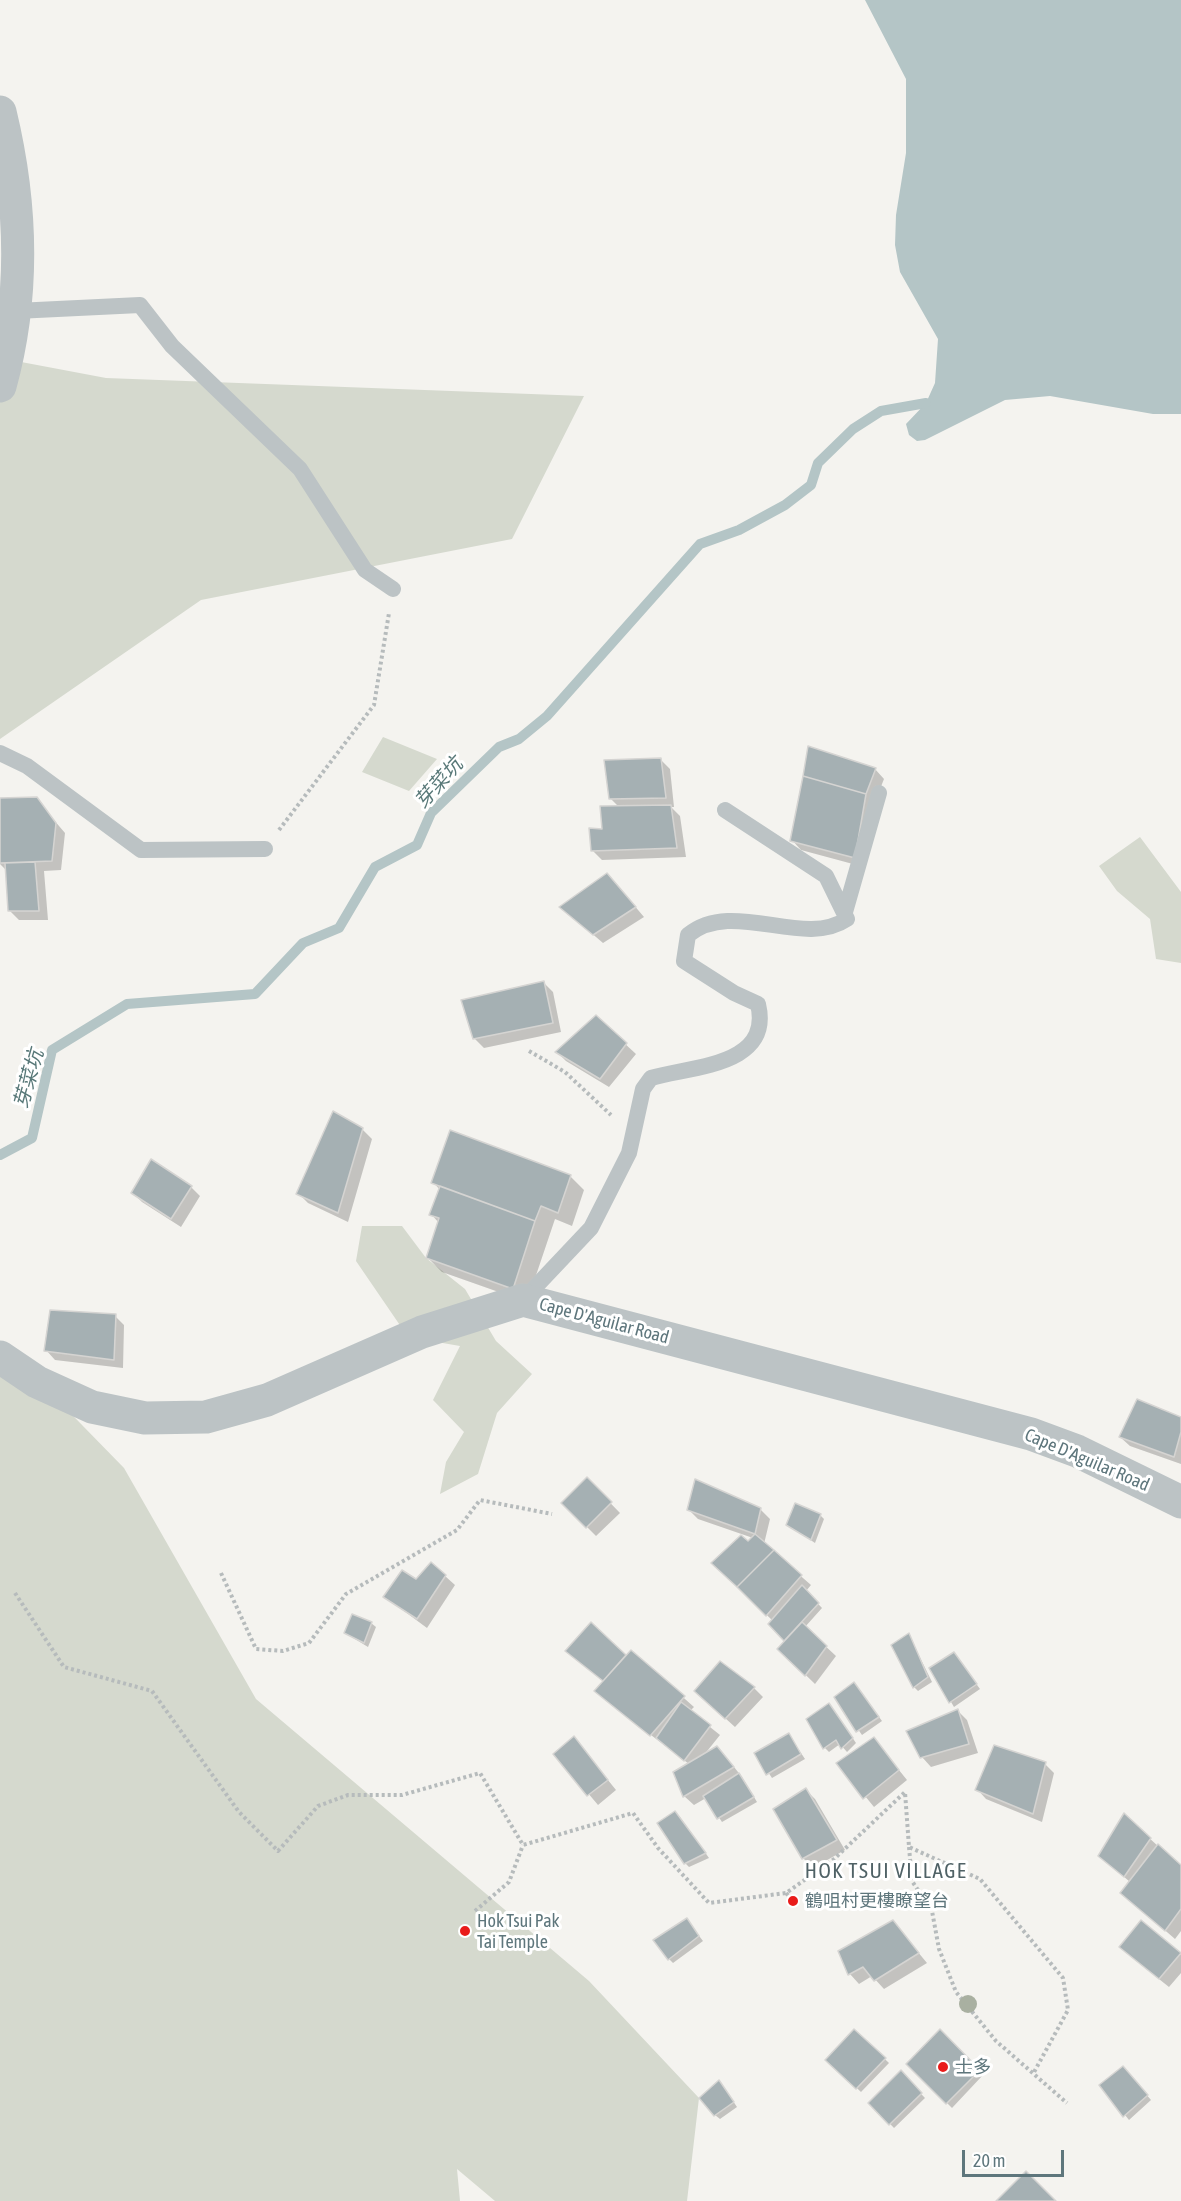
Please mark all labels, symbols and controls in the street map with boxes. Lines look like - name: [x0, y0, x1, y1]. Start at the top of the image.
- water label: 芽菜坑: [410, 753, 468, 813]
- water label: 芽菜坑: [9, 1047, 49, 1111]
- street label: Cape D'Aguilar Road: [537, 1293, 671, 1349]
- street label: Cape D'Aguilar Road: [1021, 1424, 1153, 1496]
- district label: HOK TSUI VILLAGE: [805, 1858, 967, 1884]
- place label: 鶴咀村更樓瞭望台: [805, 1890, 949, 1912]
- marker: 鶴咀村更樓瞭望台: [786, 1894, 800, 1908]
- place label: Hok Tsui Pak Tai Temple: [477, 1910, 560, 1952]
- marker: Hok Tsui Pak Tai Temple: [458, 1924, 472, 1938]
- place label: 士多: [955, 2056, 991, 2078]
- marker: 士多: [936, 2060, 950, 2074]
- scale bar: [965, 2138, 1067, 2176]
- text: 20 m: [973, 2150, 1005, 2171]

